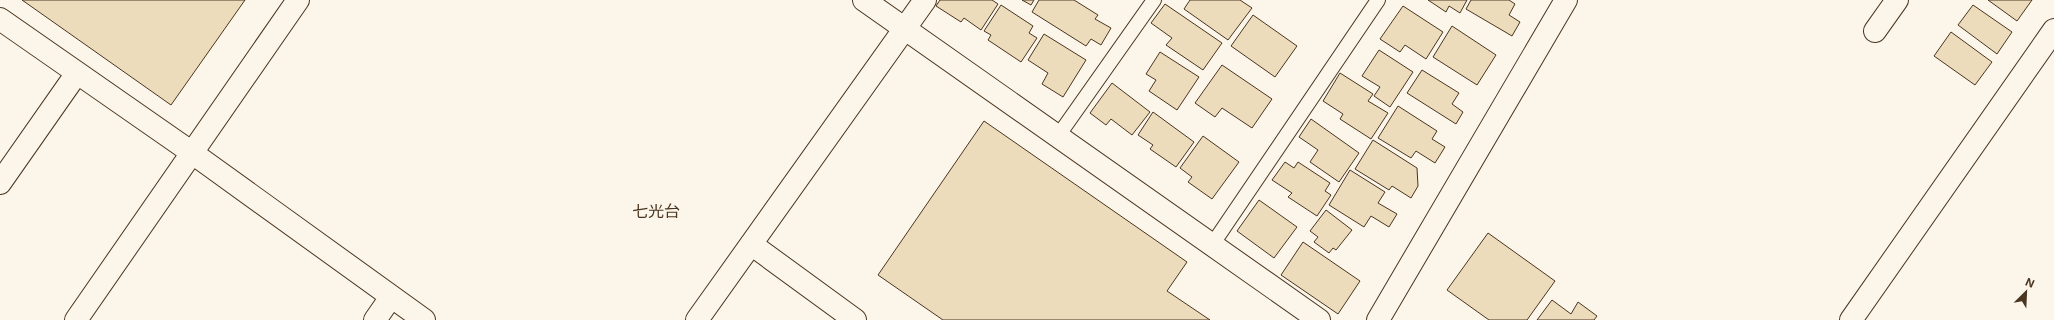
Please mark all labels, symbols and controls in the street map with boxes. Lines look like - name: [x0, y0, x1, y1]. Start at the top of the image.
- district label: 七光台: [632, 201, 680, 221]
- north arrow: [2006, 272, 2046, 312]
- text: N: [2023, 275, 2037, 291]

